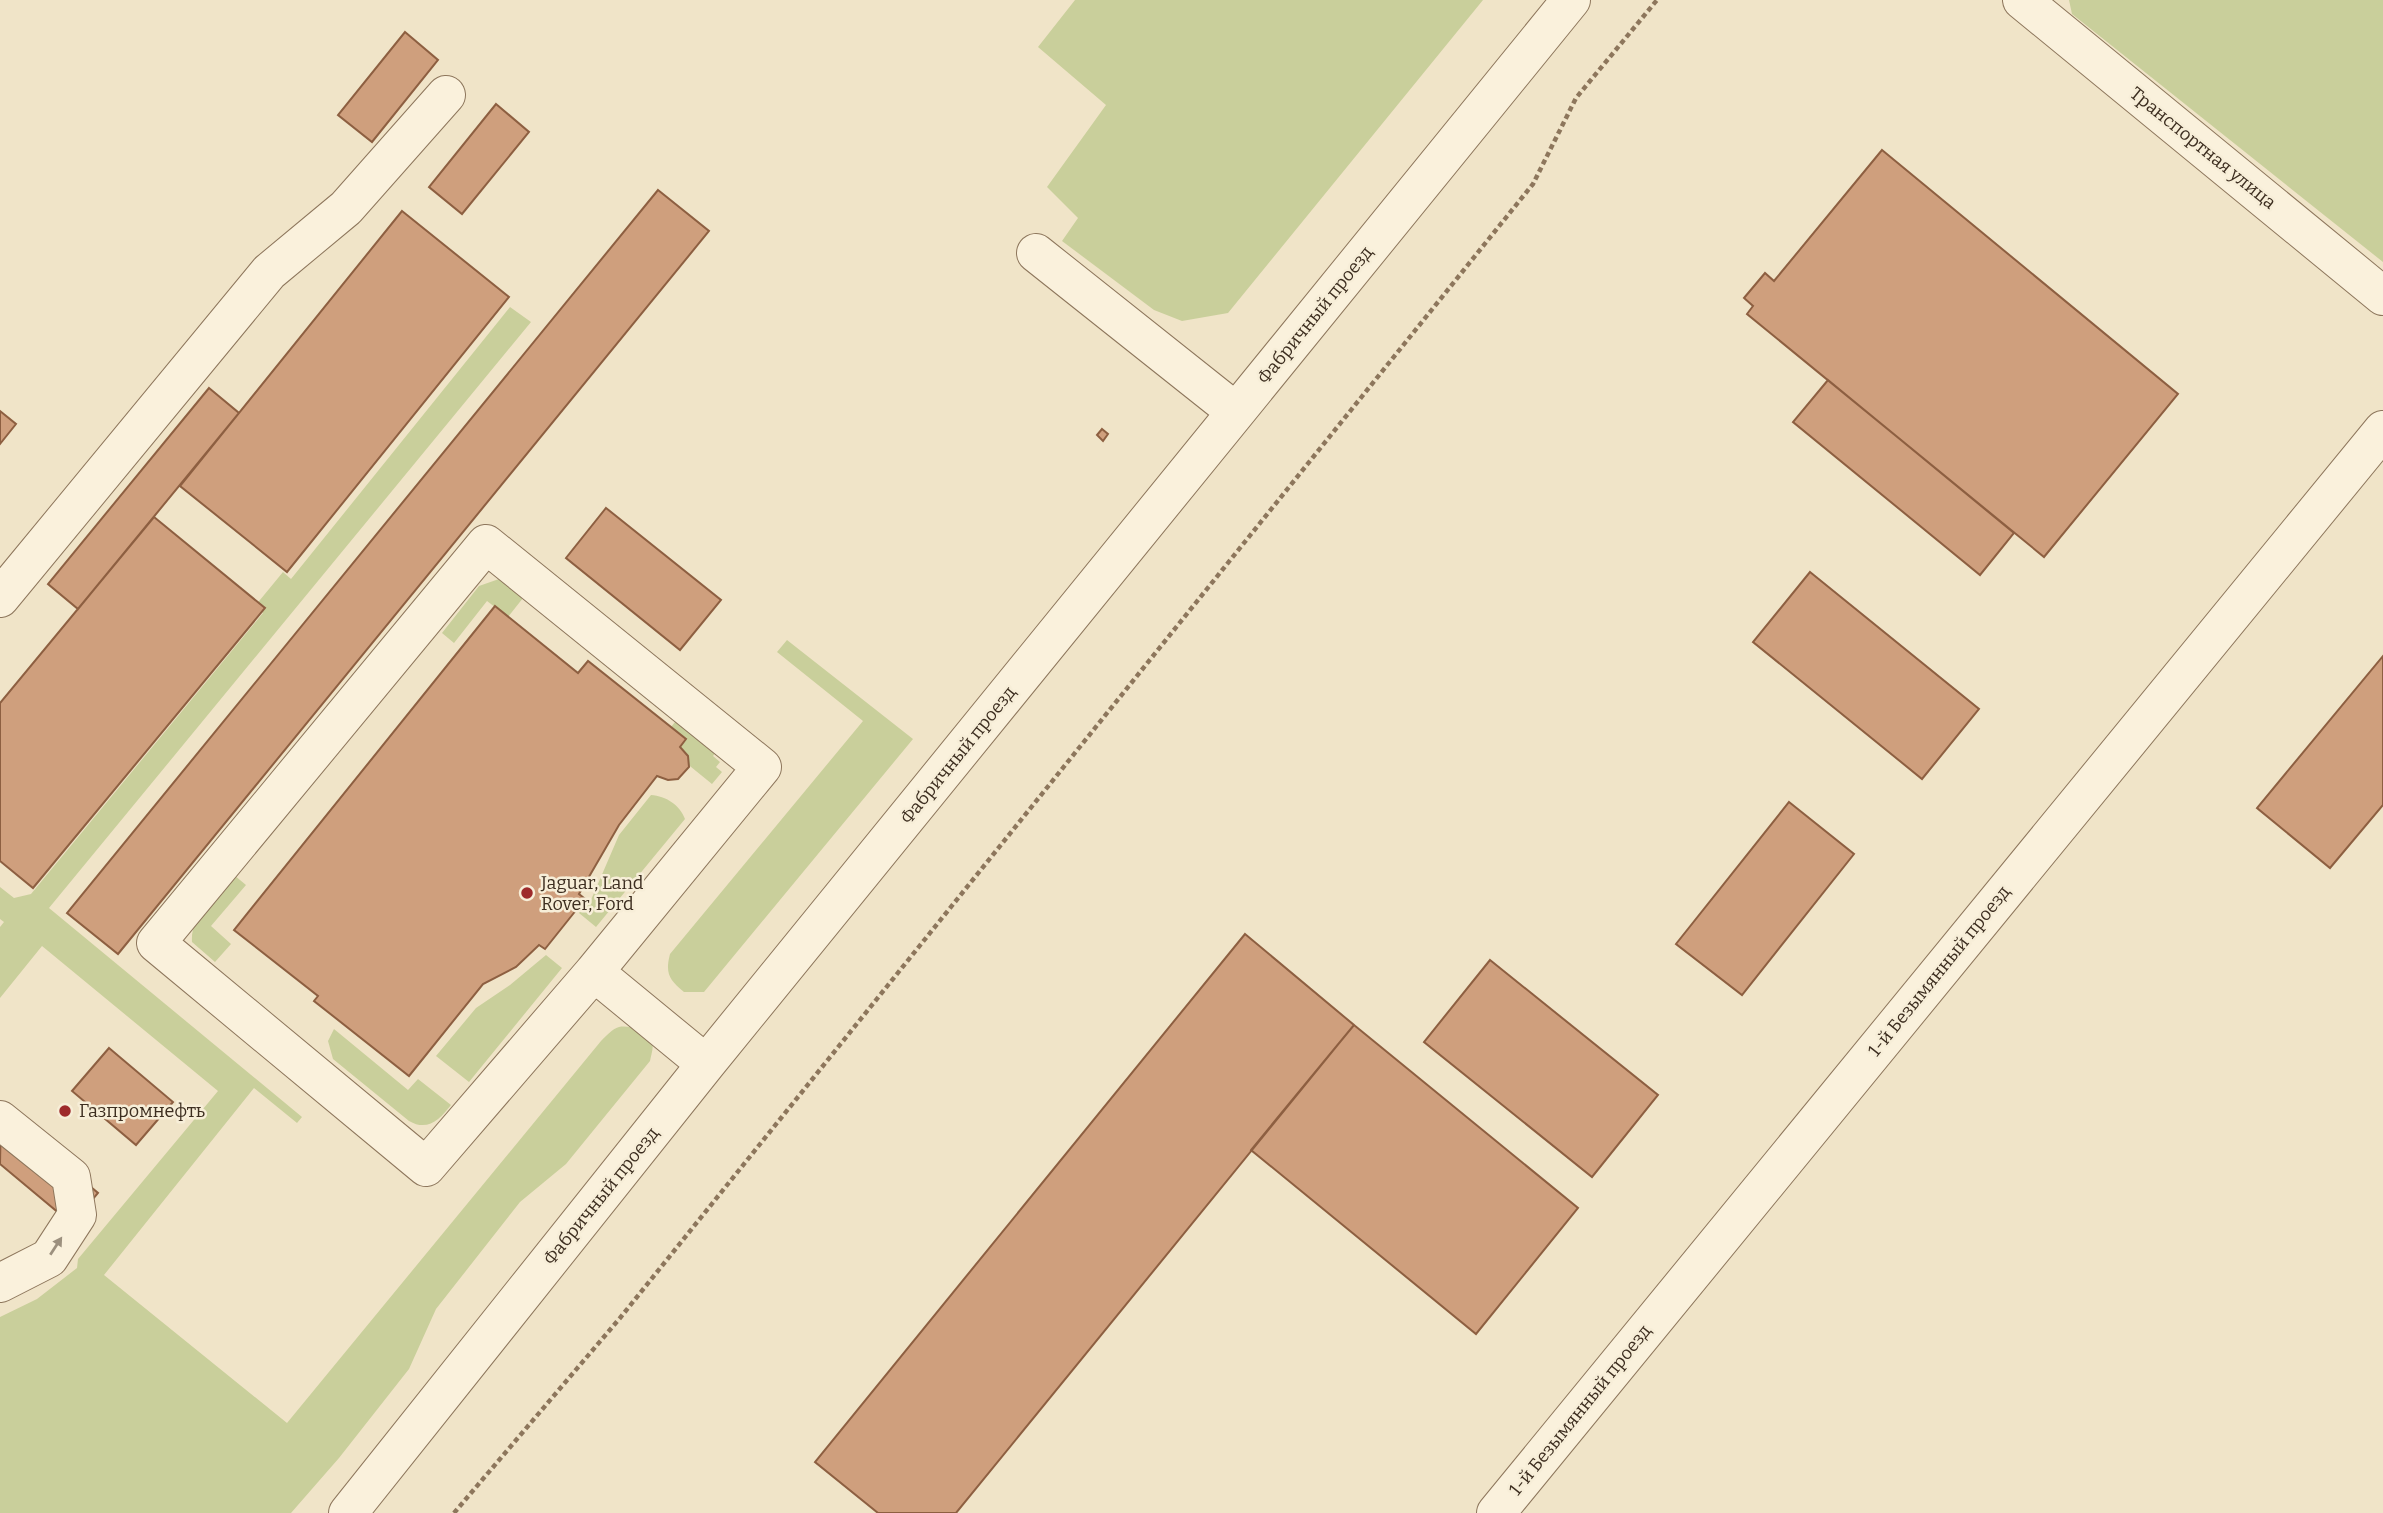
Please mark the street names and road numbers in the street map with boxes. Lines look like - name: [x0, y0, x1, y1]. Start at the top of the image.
- street label: Транспортная улица: [2126, 82, 2281, 214]
- street label: Фабричный проезд: [1253, 241, 1378, 388]
- street label: Фабричный проезд: [896, 681, 1021, 828]
- street label: 1-й Безымянный проезд: [1863, 881, 2015, 1061]
- street label: Фабричный проезд: [539, 1122, 664, 1269]
- street label: 1-й Безымянный проезд: [1504, 1320, 1656, 1500]

